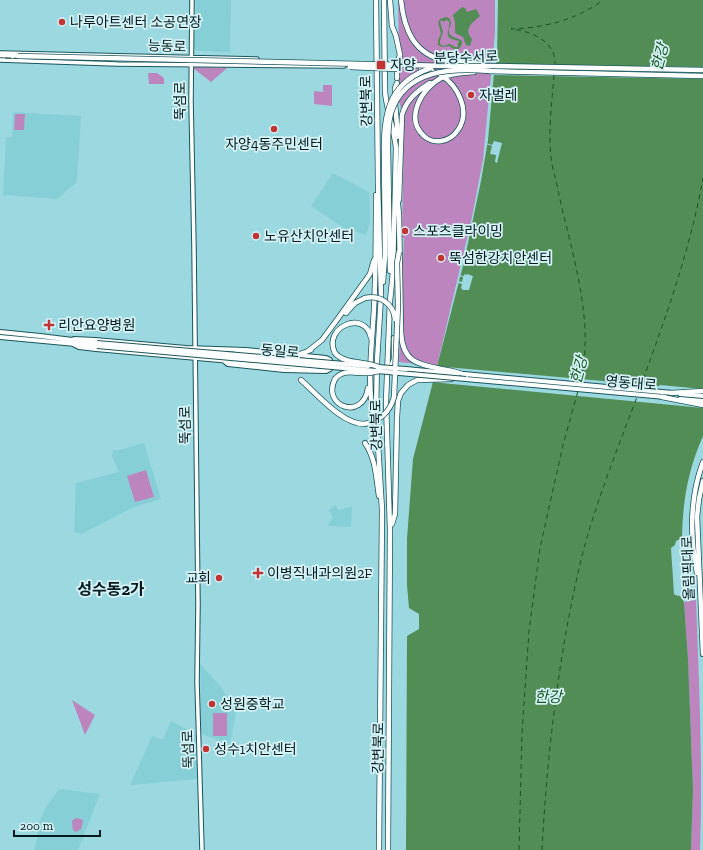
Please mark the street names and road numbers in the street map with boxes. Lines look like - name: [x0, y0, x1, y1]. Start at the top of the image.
- street label: 능동로: [147, 37, 187, 56]
- street label: 분당수서로: [434, 48, 499, 67]
- street label: 강변북로: [358, 75, 375, 127]
- street label: 뚝섬로: [172, 82, 189, 120]
- street label: 동일로: [260, 341, 300, 362]
- street label: 영동대로: [605, 373, 657, 394]
- street label: 강변북로: [368, 399, 385, 451]
- street label: 뚝섬로: [177, 405, 194, 444]
- street label: 올림픽대로: [679, 535, 698, 600]
- street label: 강변북로: [370, 722, 387, 774]
- street label: 뚝섬로: [179, 729, 198, 769]

